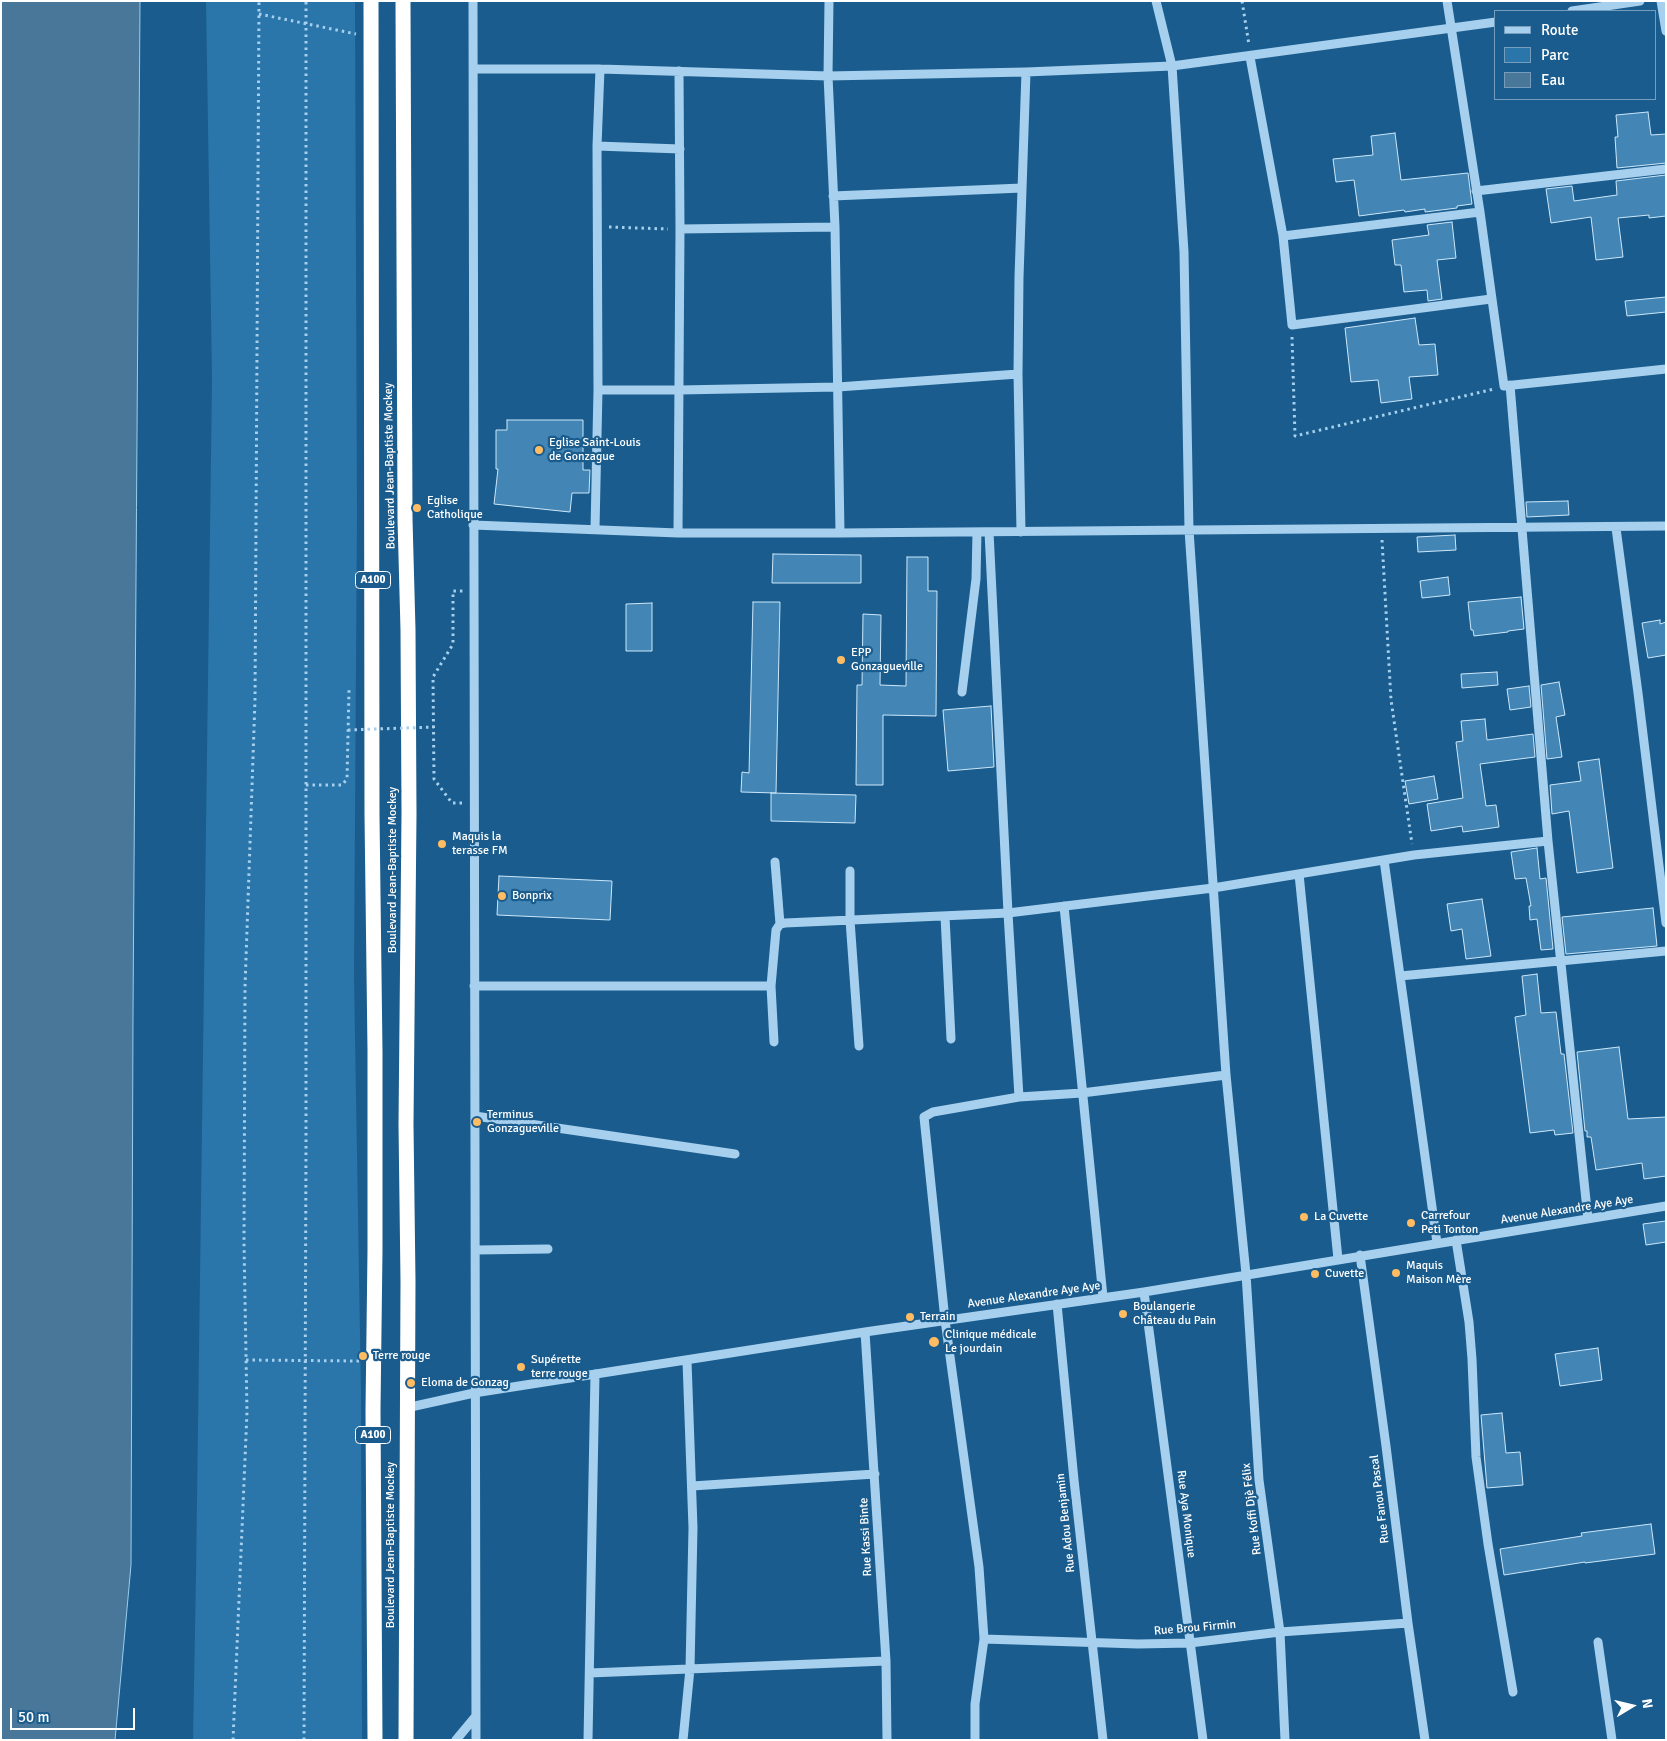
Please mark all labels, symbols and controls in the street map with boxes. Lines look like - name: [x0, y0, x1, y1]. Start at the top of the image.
- legend: [1494, 10, 1657, 100]
- text: Route: [1541, 21, 1578, 39]
- text: Parc: [1541, 46, 1569, 64]
- text: Eau: [1541, 71, 1565, 89]
- street label: Boulevard Jean-Baptiste Mockey: [381, 383, 399, 549]
- place label: Eglise Saint-Louis de Gonzague: [549, 436, 641, 464]
- marker: Eglise Saint-Louis de Gonzague: [533, 444, 545, 456]
- place label: Eglise Catholique: [427, 494, 483, 522]
- marker: Eglise Catholique: [411, 502, 423, 514]
- road number: A100: [356, 572, 390, 588]
- place label: EPP Gonzagueville: [851, 646, 923, 674]
- marker: EPP Gonzagueville: [835, 654, 847, 666]
- street label: Boulevard Jean-Baptiste Mockey: [386, 787, 400, 953]
- place label: Maquis la terasse FM: [452, 830, 508, 858]
- marker: Maquis la terasse FM: [436, 838, 448, 850]
- place label: Bonprix: [512, 889, 552, 903]
- marker: Bonprix: [496, 890, 508, 902]
- place label: Terminus Gonzagueville: [487, 1108, 559, 1136]
- marker: Terminus Gonzagueville: [471, 1116, 483, 1128]
- street label: Avenue Alexandre Aye Aye: [1500, 1192, 1634, 1228]
- place label: Carrefour Peti Tonton: [1421, 1209, 1478, 1237]
- place label: La Cuvette: [1314, 1210, 1368, 1224]
- marker: La Cuvette: [1298, 1211, 1310, 1223]
- marker: Carrefour Peti Tonton: [1405, 1217, 1417, 1229]
- place label: Maquis Maison Mère: [1406, 1259, 1472, 1287]
- place label: Cuvette: [1325, 1267, 1364, 1281]
- marker: Maquis Maison Mère: [1390, 1267, 1402, 1279]
- marker: Cuvette: [1309, 1268, 1321, 1280]
- street label: Avenue Alexandre Aye Aye: [967, 1279, 1101, 1311]
- place label: Boulangerie Château du Pain: [1133, 1300, 1216, 1328]
- marker: Boulangerie Château du Pain: [1117, 1308, 1129, 1320]
- place label: Terrain: [920, 1310, 956, 1324]
- marker: Terrain: [904, 1311, 916, 1323]
- place label: Clinique médicale Le jourdain: [945, 1328, 1037, 1356]
- marker: Clinique médicale Le jourdain: [927, 1335, 941, 1349]
- place label: Terre rouge: [373, 1349, 430, 1363]
- marker: Terre rouge: [357, 1350, 369, 1362]
- place label: Supérette terre rouge: [531, 1353, 588, 1381]
- marker: Supérette terre rouge: [515, 1361, 527, 1373]
- place label: Eloma de Gonzag: [421, 1376, 509, 1390]
- marker: Eloma de Gonzag: [405, 1377, 417, 1389]
- road number: A100: [356, 1426, 390, 1444]
- street label: Rue Fanou Pascal: [1367, 1454, 1393, 1544]
- street label: Boulevard Jean-Baptiste Mockey: [384, 1462, 398, 1628]
- street label: Rue Koffi Djè Félix: [1239, 1462, 1265, 1556]
- street label: Rue Aya Monique: [1173, 1469, 1199, 1559]
- street label: Rue Adou Benjamin: [1054, 1473, 1078, 1573]
- street label: Rue Kassi Binte: [857, 1497, 875, 1577]
- street label: Rue Brou Firmin: [1153, 1617, 1237, 1639]
- north arrow: [1607, 1681, 1657, 1731]
- text: N: [1638, 1697, 1656, 1710]
- scale bar: [12, 1698, 138, 1730]
- text: 50 m: [18, 1708, 49, 1726]

